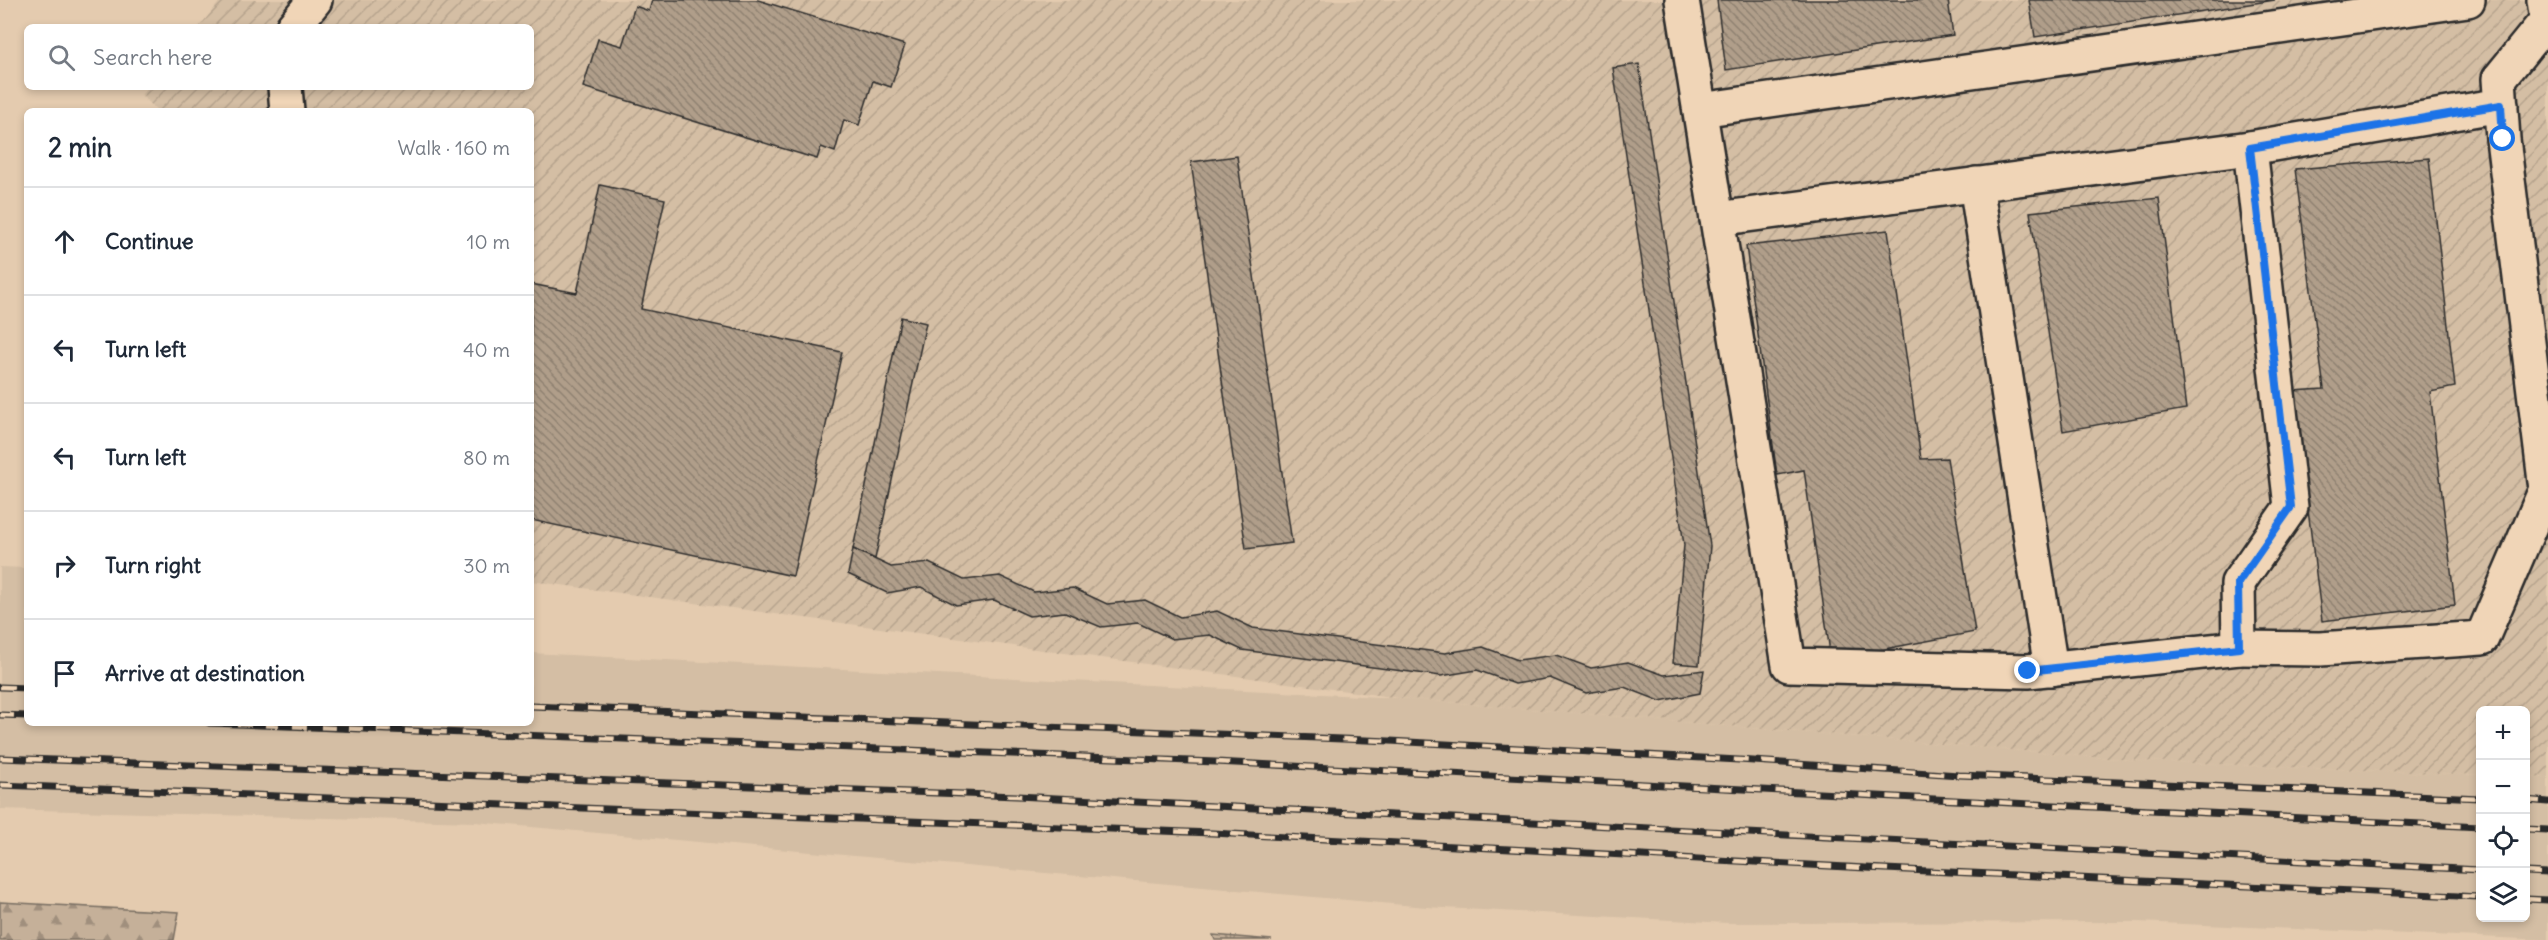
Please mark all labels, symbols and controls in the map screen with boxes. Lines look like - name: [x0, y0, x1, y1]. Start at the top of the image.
- search box: [24, 24, 534, 90]
- icon: search: [45, 41, 78, 74]
- text: Search here: [93, 43, 212, 71]
- route start: [2489, 125, 2515, 151]
- text: 2 min: [48, 131, 112, 164]
- text: Walk · 160 m: [397, 135, 510, 160]
- icon: ahead: [48, 225, 81, 258]
- text: Continue: [105, 227, 194, 255]
- text: 10 m: [467, 229, 510, 254]
- icon: left: [48, 333, 81, 366]
- text: Turn left: [105, 335, 186, 363]
- text: 40 m: [463, 337, 510, 362]
- icon: left: [48, 441, 81, 474]
- text: Turn left: [105, 443, 186, 471]
- text: 80 m: [463, 445, 510, 470]
- icon: right: [48, 549, 81, 582]
- text: Turn right: [105, 551, 201, 579]
- text: 30 m: [463, 553, 510, 578]
- icon: arrive: [48, 657, 81, 690]
- route end: [2014, 657, 2040, 683]
- text: Arrive at destination: [105, 659, 305, 687]
- map controls: [2476, 706, 2530, 922]
- button: +: [2476, 706, 2530, 760]
- button: −: [2476, 760, 2530, 814]
- button: locate: [2476, 814, 2530, 868]
- button: layers: [2476, 868, 2530, 922]

